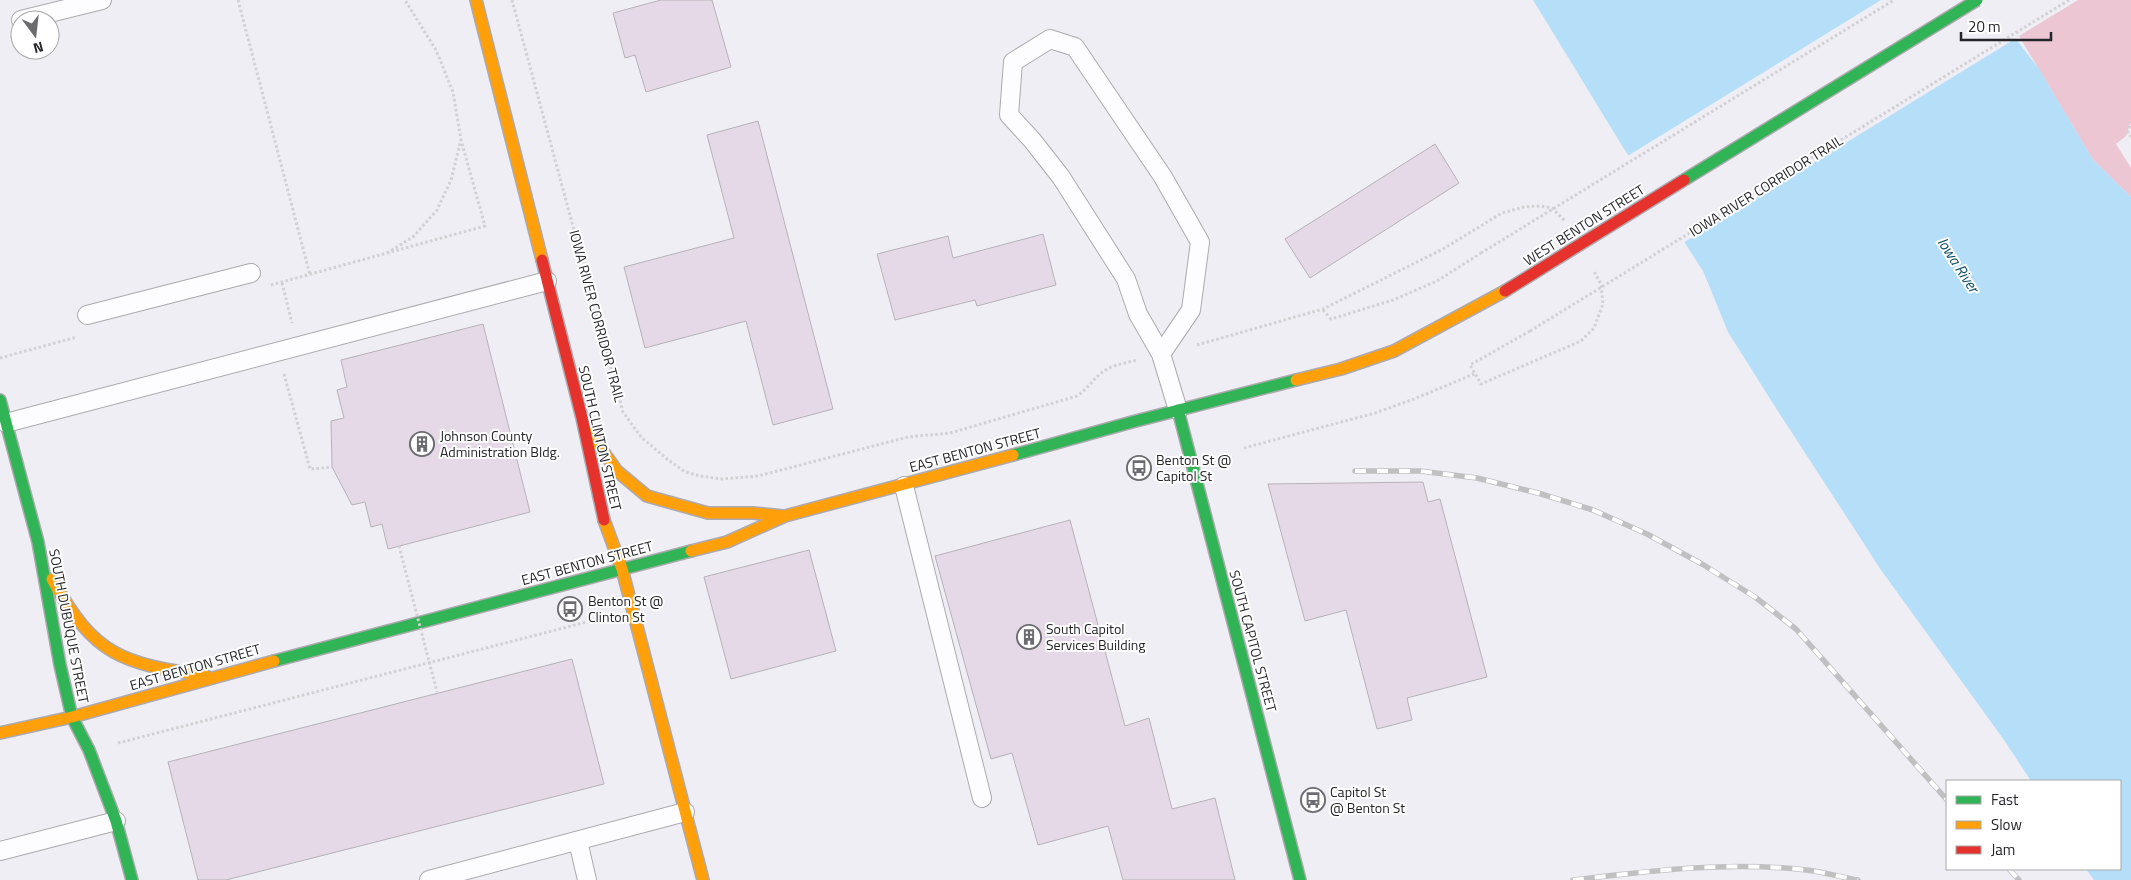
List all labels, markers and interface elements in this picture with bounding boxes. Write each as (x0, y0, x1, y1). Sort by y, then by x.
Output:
north arrow (10, 10, 60, 60)
scale bar (1961, 10, 2051, 42)
text: 20 m (1968, 15, 2001, 38)
text: N (31, 37, 46, 59)
street label: IOWA RIVER CORRIDOR TRAIL (1685, 129, 1847, 242)
street label: WEST BENTON STREET (1519, 178, 1649, 270)
street label: IOWA RIVER CORRIDOR TRAIL (564, 227, 631, 405)
water label: Iowa River (1932, 232, 1986, 299)
street label: SOUTH CLINTON STREET (574, 363, 628, 513)
street label: EAST BENTON STREET (907, 422, 1043, 477)
place label: Johnson County Administration Bldg. (440, 425, 560, 462)
building icon: Johnson County Administration Bldg. (409, 431, 435, 457)
place label: Benton St @ Capitol St (1156, 449, 1232, 486)
bus stop icon: Benton St @ Capitol St (1126, 455, 1152, 481)
street label: EAST BENTON STREET (519, 535, 655, 590)
street label: SOUTH DUBUQUE STREET (44, 547, 95, 706)
street label: SOUTH CAPITOL STREET (1224, 568, 1283, 715)
place label: Benton St @ Clinton St (588, 590, 664, 627)
bus stop icon: Benton St @ Clinton St (557, 596, 583, 622)
place label: South Capitol Services Building (1046, 618, 1146, 655)
building icon: South Capitol Services Building (1016, 624, 1042, 650)
street label: EAST BENTON STREET (127, 638, 263, 695)
legend (1946, 780, 2121, 870)
place label: Capitol St @ Benton St (1330, 781, 1405, 818)
bus stop icon: Capitol St @ Benton St (1300, 787, 1326, 813)
text: Fast (1991, 788, 2019, 811)
text: Slow (1991, 813, 2022, 836)
text: Jam (1991, 838, 2015, 861)

